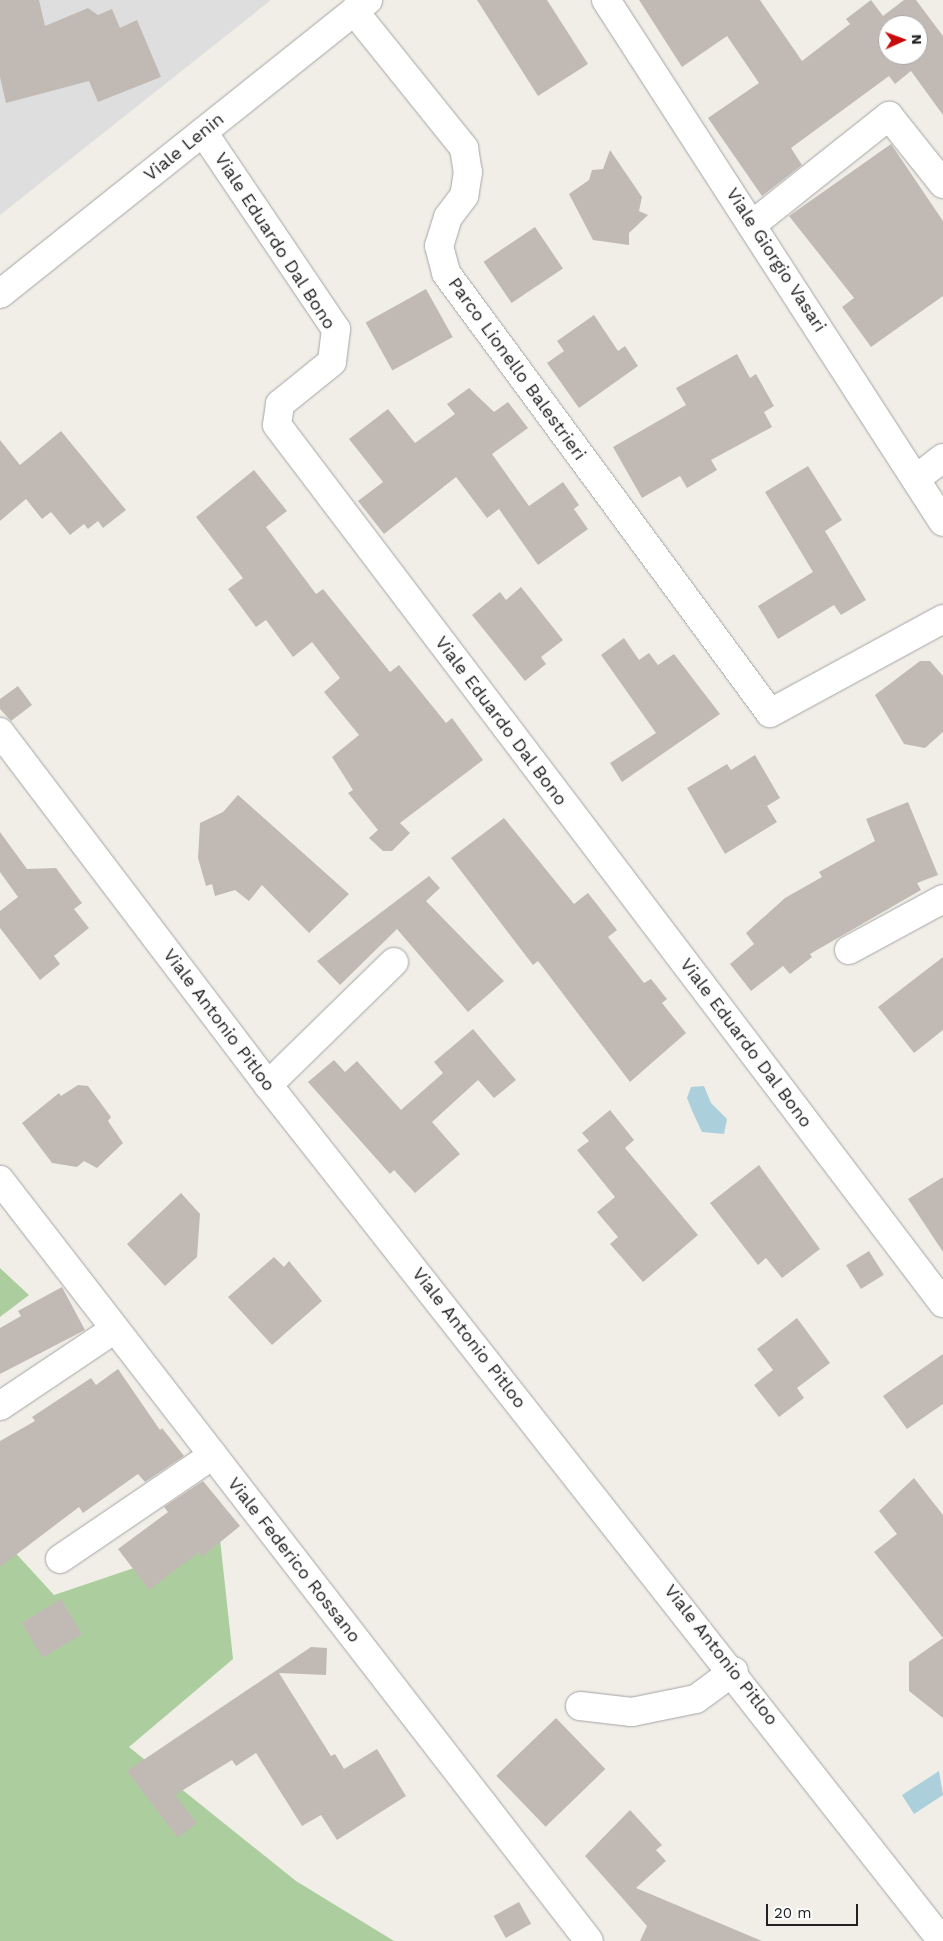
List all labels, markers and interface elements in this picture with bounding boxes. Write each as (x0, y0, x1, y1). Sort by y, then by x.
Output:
north arrow (878, 15, 928, 65)
text: N (909, 34, 925, 45)
street label: Viale Lenin (140, 108, 228, 186)
street label: Viale Eduardo Dal Bono (210, 148, 340, 334)
street label: Viale Giorgio Vasari (721, 184, 831, 336)
street label: Parco Lionello Balestrieri (443, 273, 591, 465)
street label: Viale Eduardo Dal Bono (430, 632, 572, 810)
street label: Viale Antonio Pitloo (158, 944, 280, 1096)
street label: Viale Eduardo Dal Bono (675, 954, 817, 1132)
street label: Viale Antonio Pitloo (407, 1263, 531, 1413)
street label: Viale Federico Rossano (223, 1473, 365, 1647)
street label: Viale Antonio Pitloo (659, 1580, 783, 1730)
scale bar (768, 1894, 860, 1926)
text: 20 m (774, 1904, 812, 1922)

